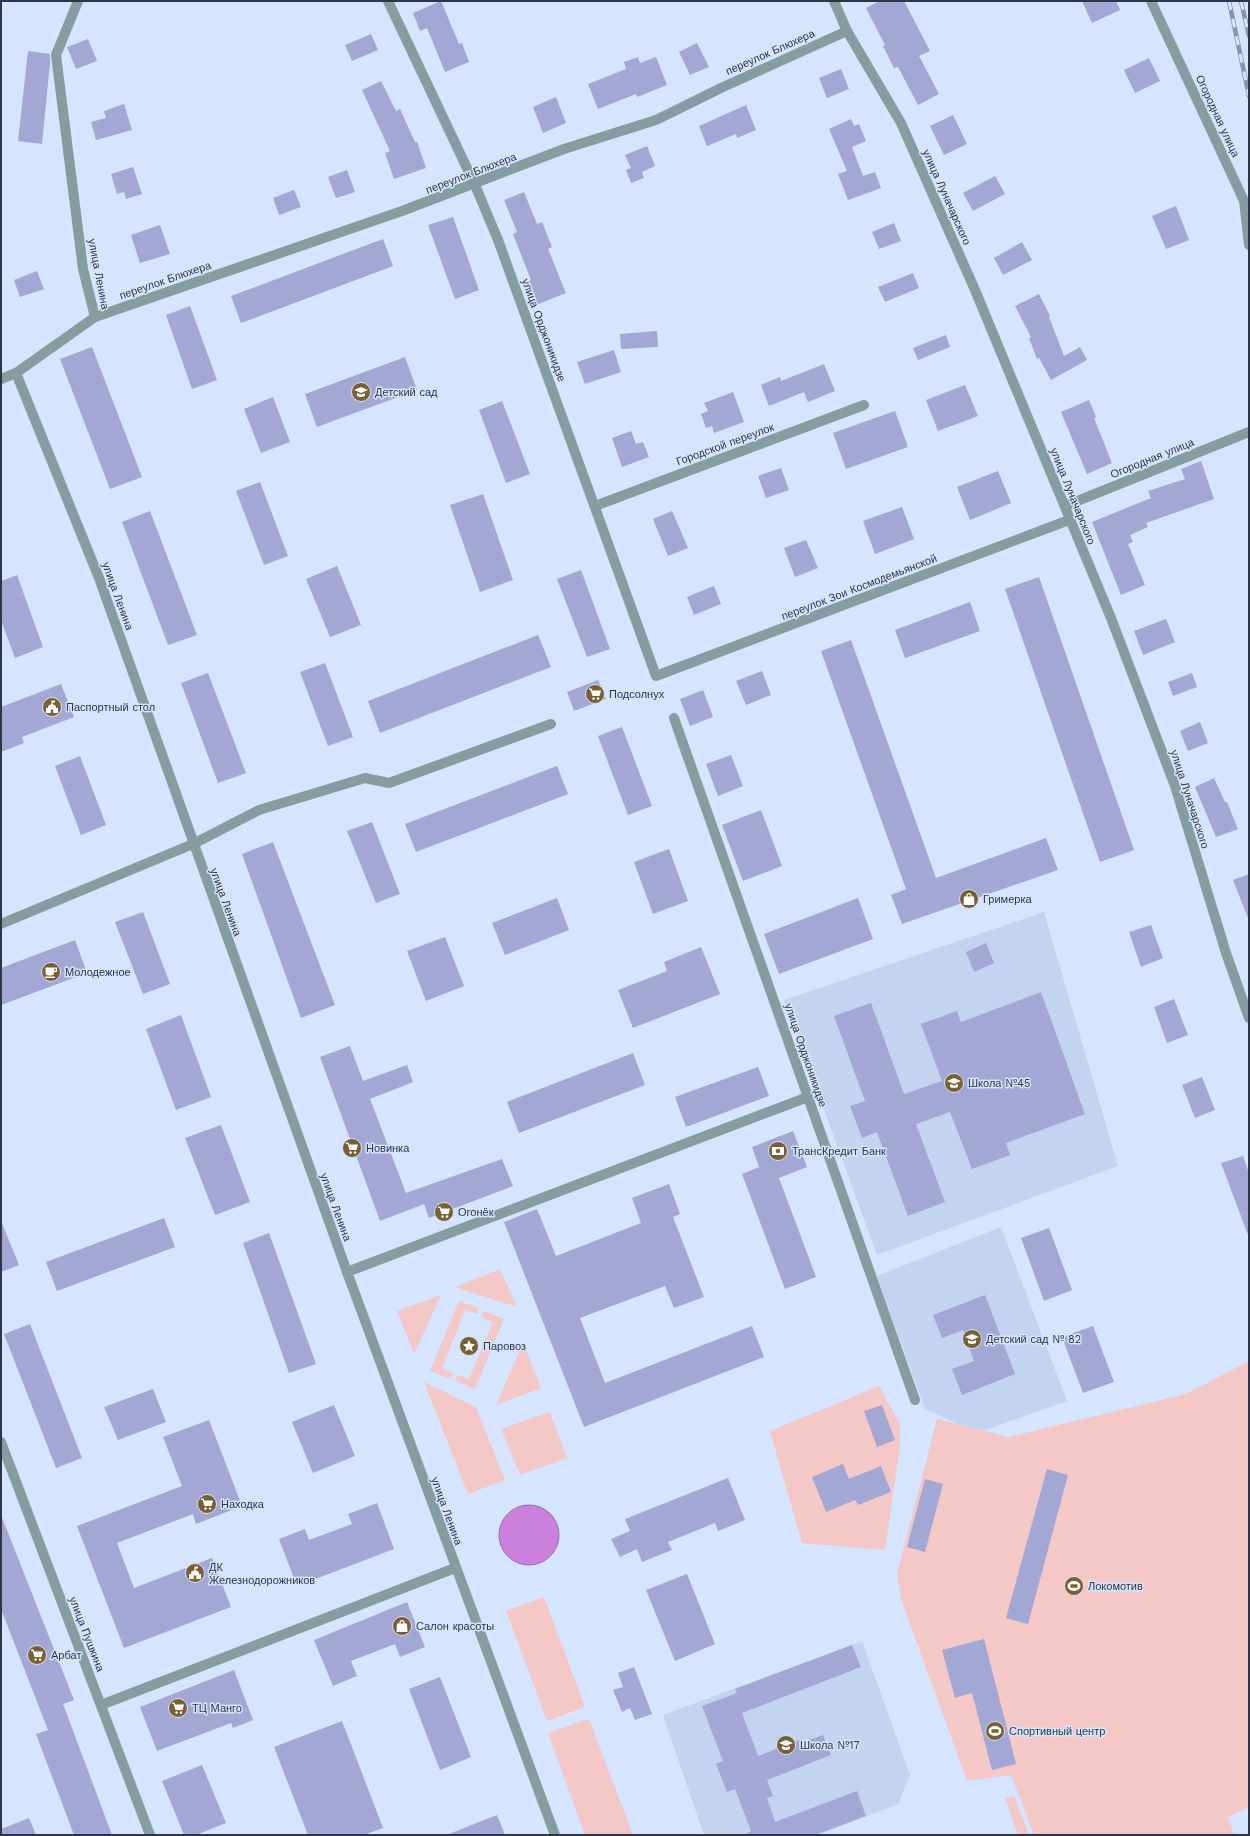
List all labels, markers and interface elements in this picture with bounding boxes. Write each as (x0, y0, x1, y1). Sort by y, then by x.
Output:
street label: переулок Блюхера (724, 27, 818, 78)
street label: Огородная улица (1193, 73, 1243, 160)
street label: улица Луначарского (920, 147, 973, 247)
street label: переулок Блюхера (424, 150, 519, 197)
street label: улица Ленина (85, 238, 112, 311)
street label: переулок Блюхера (118, 258, 214, 302)
street label: улица Орджоникидзе (519, 277, 568, 384)
school or university icon: Детский сад (350, 381, 372, 403)
place label: Детский сад (375, 386, 438, 399)
street label: Городской переулок (674, 421, 776, 468)
street label: Огородная улица (1108, 435, 1197, 481)
street label: улица Луначарского (1047, 446, 1098, 546)
street label: переулок Зои Космодемьянской (780, 552, 939, 623)
street label: улица Ленина (99, 560, 136, 633)
supermarket icon: Подсолнух (584, 683, 606, 705)
place label: Подсолнух (609, 688, 665, 701)
public building icon: Паспортный стол (41, 696, 63, 718)
place label: Паспортный стол (66, 701, 155, 714)
street label: улица Луначарского (1167, 748, 1212, 850)
street label: улица Ленина (207, 866, 244, 939)
shop icon: Гримерка (958, 888, 980, 910)
place label: Гримерка (983, 893, 1032, 906)
cafe icon: Молодежное (40, 961, 62, 983)
place label: Молодежное (65, 966, 131, 979)
street label: улица Орджоникидзе (782, 1002, 829, 1109)
school or university icon: Школа №45 (943, 1072, 965, 1094)
place label: Школа №45 (968, 1077, 1030, 1090)
supermarket icon: Новинка (341, 1137, 363, 1159)
bank icon: ТрансКредит Банк (767, 1140, 789, 1162)
place label: Новинка (366, 1142, 410, 1155)
place label: ТрансКредит Банк (792, 1145, 886, 1158)
street label: улица Ленина (317, 1171, 354, 1244)
supermarket icon: Огонёк (433, 1201, 455, 1223)
place label: Огонёк (458, 1206, 494, 1219)
school or university icon: Детский сад № 82 (961, 1328, 983, 1350)
place label: Детский сад № 82 (986, 1333, 1081, 1346)
place icon: Паровоз (458, 1335, 480, 1357)
place label: Паровоз (483, 1340, 526, 1353)
street label: улица Ленина (428, 1475, 465, 1548)
supermarket icon: Находка (196, 1493, 218, 1515)
place label: Находка (221, 1498, 265, 1511)
place label: ДК Железнодорожников (209, 1561, 315, 1587)
public building icon: ДК Железнодорожников (184, 1562, 206, 1584)
sports icon: Локомотив (1063, 1575, 1085, 1597)
place label: Локомотив (1088, 1580, 1143, 1593)
street label: улица Пушкина (66, 1595, 107, 1674)
shop icon: Салон красоты (391, 1615, 413, 1637)
place label: Салон красоты (416, 1620, 494, 1633)
supermarket icon: Арбат (26, 1644, 48, 1666)
place label: Арбат (51, 1649, 81, 1662)
supermarket icon: ТЦ Манго (167, 1697, 189, 1719)
place label: ТЦ Манго (192, 1702, 242, 1715)
sports icon: Спортивный центр (984, 1720, 1006, 1742)
place label: Спортивный центр (1009, 1725, 1105, 1738)
school or university icon: Школа №17 (775, 1734, 797, 1756)
place label: Школа №17 (800, 1739, 860, 1752)

